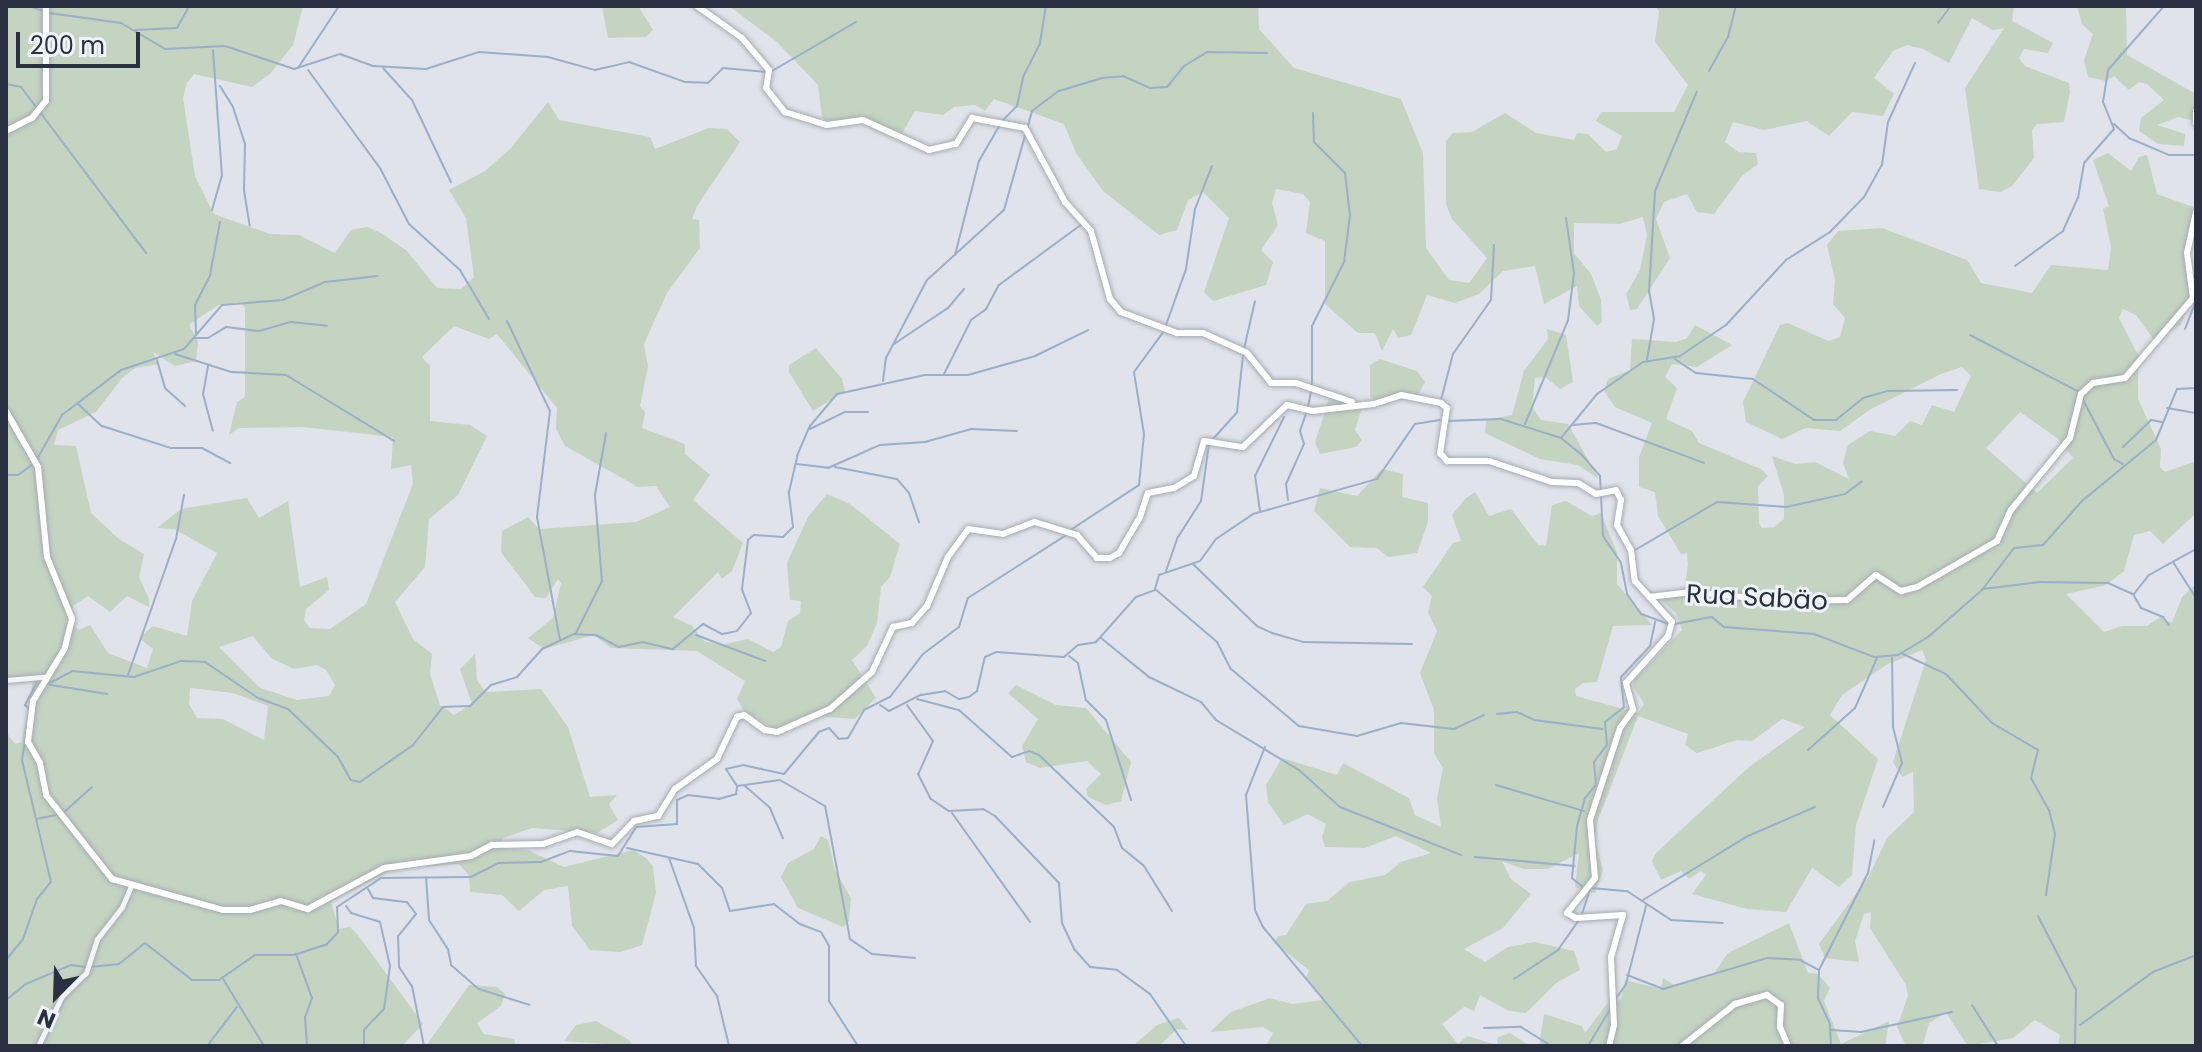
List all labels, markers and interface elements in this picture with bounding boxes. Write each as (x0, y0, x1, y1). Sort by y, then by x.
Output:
scale bar (20, 16, 144, 66)
text: 200 m (30, 29, 105, 62)
street label: Rua Sabäo (1685, 579, 1829, 617)
north arrow (16, 956, 96, 1036)
text: N (33, 1001, 60, 1036)

